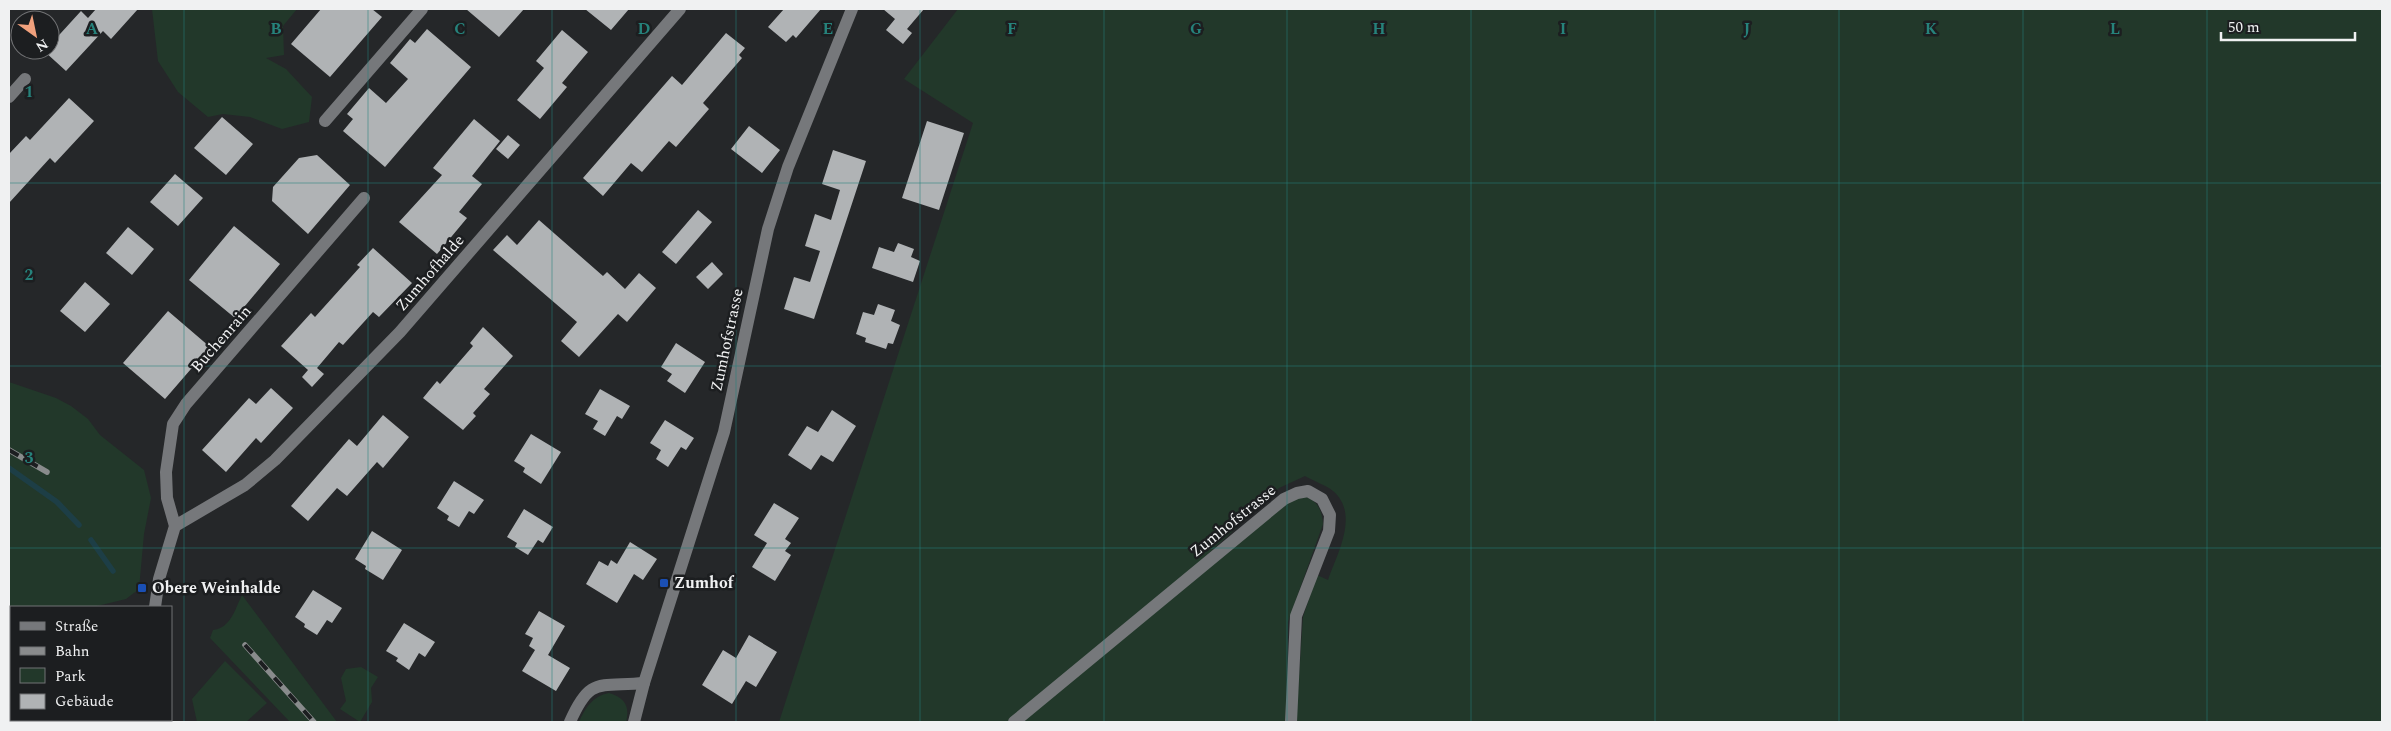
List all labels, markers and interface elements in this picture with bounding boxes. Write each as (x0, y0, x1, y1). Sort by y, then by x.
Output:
north arrow (10, 10, 60, 60)
scale bar (2221, 10, 2355, 42)
text: 50 m (2228, 16, 2260, 39)
text: A (86, 17, 99, 41)
text: B (270, 17, 282, 41)
text: C (454, 17, 466, 41)
text: D (638, 17, 651, 41)
text: E (823, 17, 833, 41)
text: F (1007, 17, 1017, 41)
text: G (1190, 17, 1202, 41)
text: H (1372, 17, 1386, 41)
text: I (1560, 17, 1566, 41)
text: J (1744, 17, 1751, 41)
text: K (1925, 17, 1938, 41)
text: L (2110, 17, 2120, 41)
text: N (31, 34, 52, 57)
text: 1 (25, 80, 33, 104)
street label: Zumhofhalde (390, 229, 470, 317)
text: 2 (25, 263, 34, 287)
street label: Zumhofstrasse (704, 286, 750, 394)
street label: Buchenrain (185, 300, 257, 378)
text: 3 (25, 446, 34, 470)
street label: Zumhofstrasse (1185, 479, 1281, 563)
place label: Zumhof (674, 571, 735, 595)
place label: Obere Weinhalde (152, 576, 281, 600)
marker: Zumhof (658, 577, 670, 589)
marker: Obere Weinhalde (136, 582, 148, 594)
legend (10, 606, 172, 721)
text: Straße (55, 615, 98, 638)
text: Bahn (55, 640, 90, 663)
text: Park (55, 665, 86, 688)
text: Gebäude (55, 690, 114, 713)

